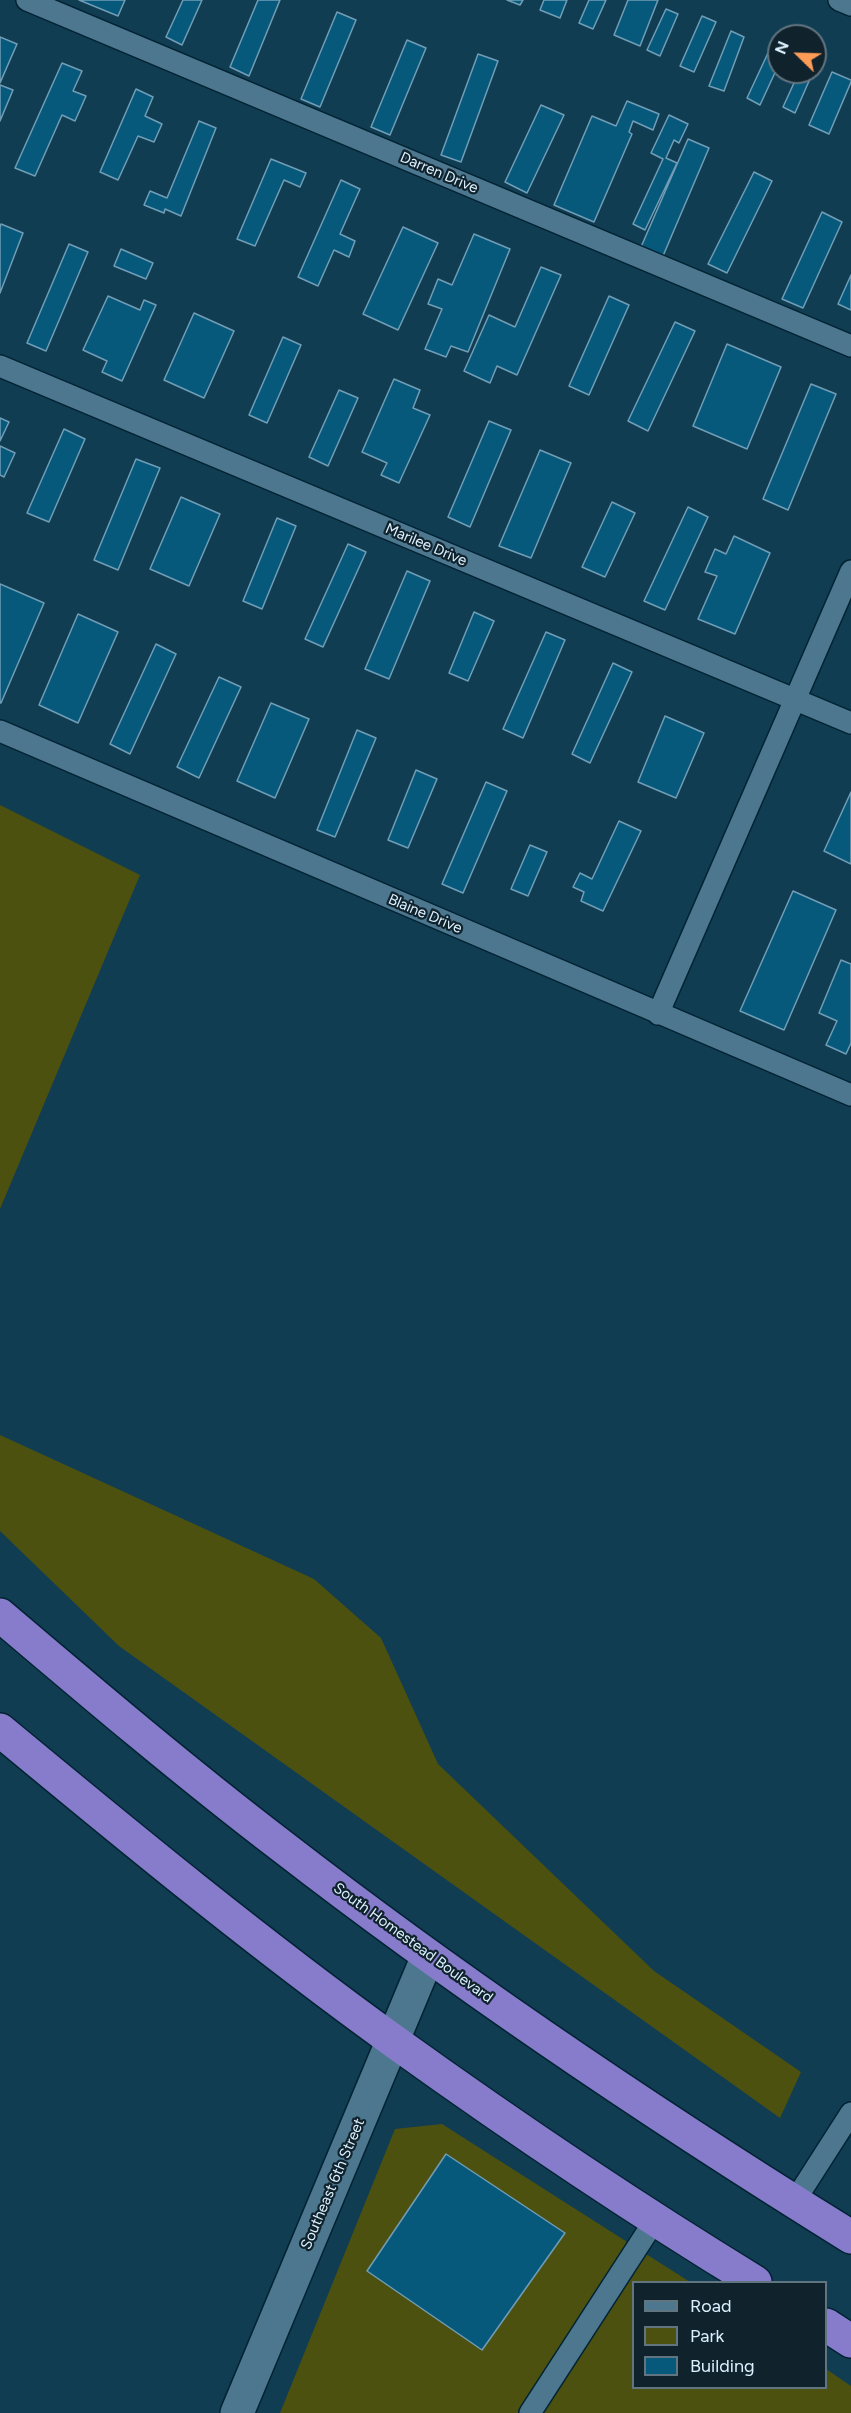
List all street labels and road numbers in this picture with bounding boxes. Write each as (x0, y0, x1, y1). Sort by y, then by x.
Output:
street label: Darren Drive (397, 148, 481, 198)
street label: Marilee Drive (382, 520, 470, 570)
street label: Blaine Drive (385, 890, 465, 938)
street label: South Homestead Boulevard (330, 1879, 496, 2007)
street label: Southeast 6th Street (297, 2116, 369, 2252)

